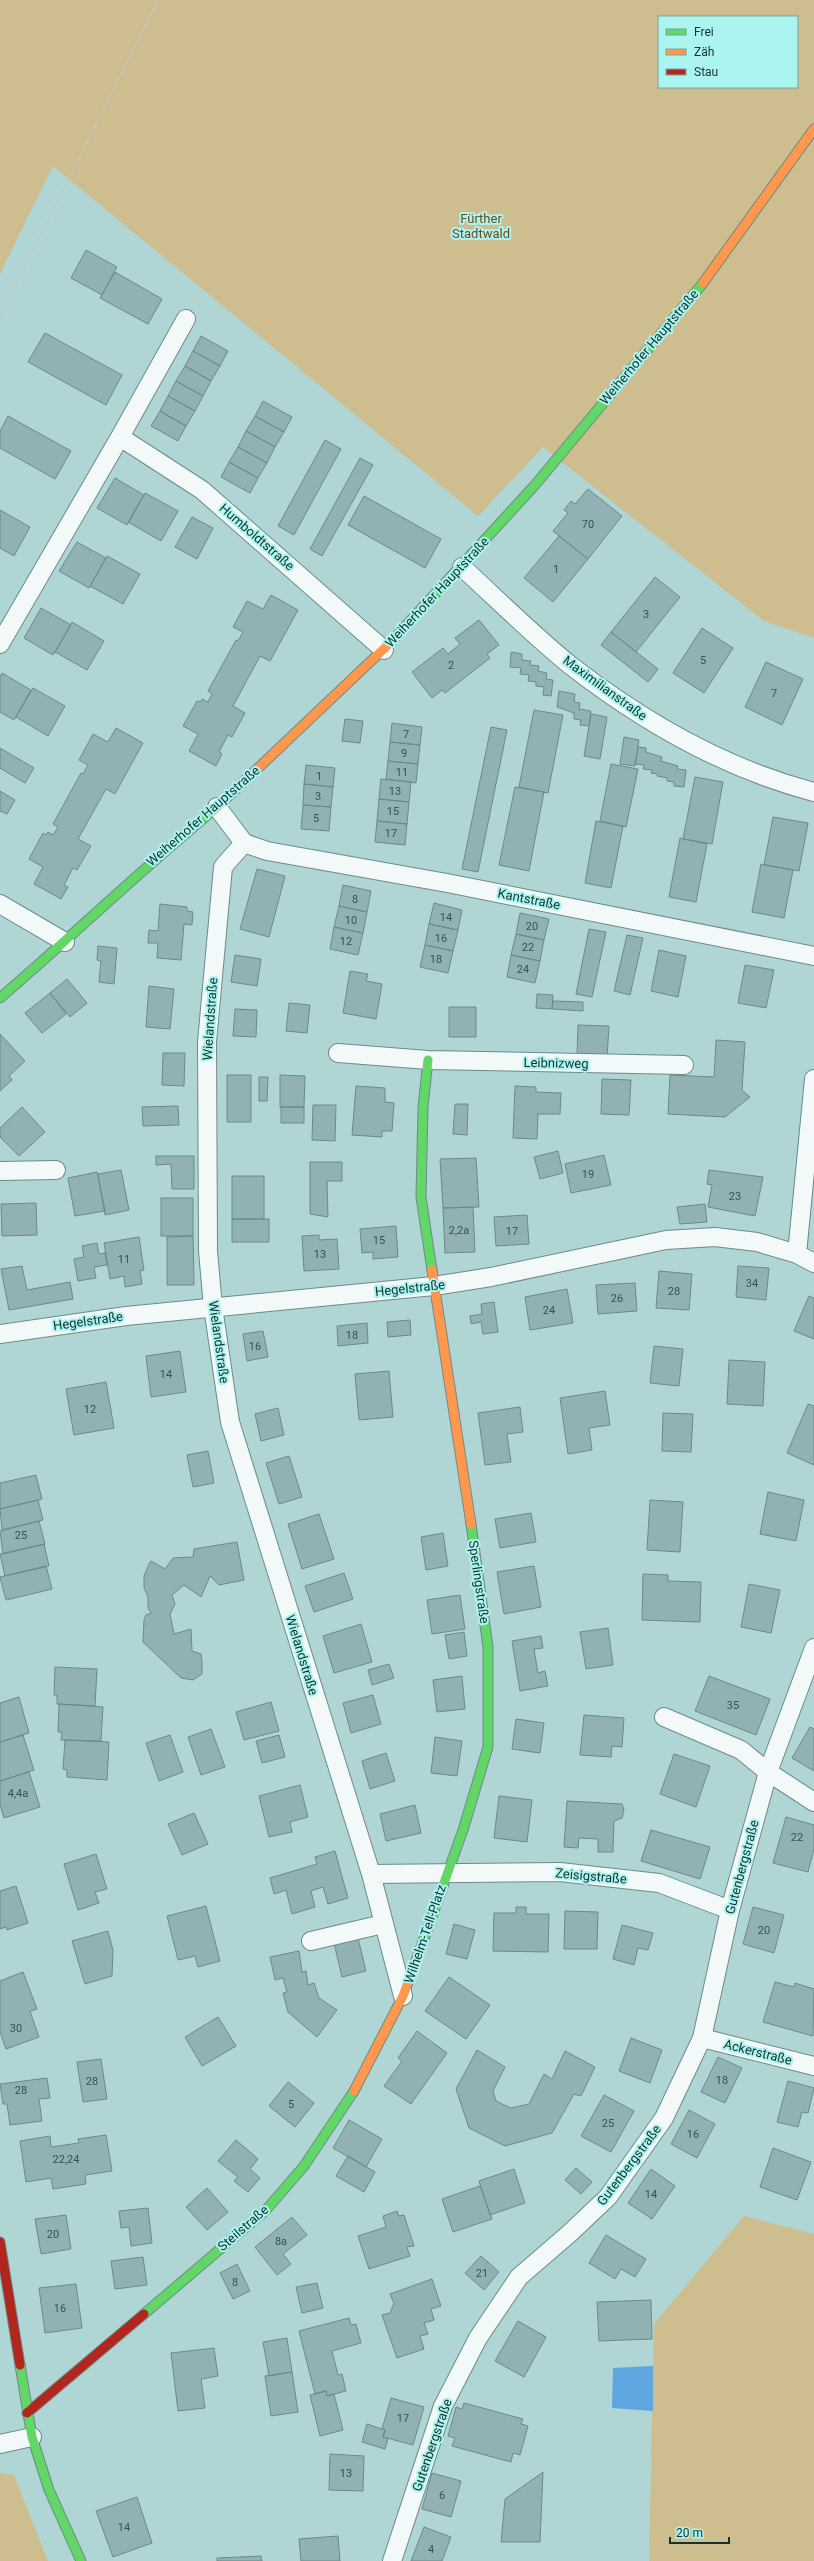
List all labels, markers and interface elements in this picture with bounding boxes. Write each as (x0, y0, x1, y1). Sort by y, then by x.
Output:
legend (658, 16, 798, 88)
text: Frei (694, 25, 714, 39)
text: Zäh (694, 45, 714, 59)
text: Stau (694, 65, 718, 79)
park label: Fürther Stadtwald (452, 211, 510, 241)
street label: Weiherhofer Hauptstraße (597, 286, 701, 407)
street label: Humboldtstraße (217, 500, 298, 574)
house number: 70 (582, 518, 594, 531)
street label: Weiherhofer Hauptstraße (382, 534, 492, 650)
house number: 1 (553, 563, 559, 576)
house number: 3 (643, 608, 649, 621)
street label: Maximilianstraße (560, 653, 650, 724)
house number: 5 (700, 654, 706, 667)
house number: 2 (448, 659, 454, 672)
house number: 7 (771, 687, 777, 700)
house number: 7 (403, 728, 409, 741)
house number: 9 (401, 747, 407, 760)
street label: Weiherhofer Hauptstraße (143, 763, 263, 869)
house number: 11 (396, 766, 408, 779)
house number: 1 (316, 770, 322, 783)
house number: 13 (389, 785, 401, 798)
house number: 3 (315, 790, 321, 803)
house number: 15 (387, 805, 399, 818)
house number: 5 (313, 812, 319, 825)
house number: 17 (385, 827, 397, 840)
street label: Kantstraße (496, 886, 562, 912)
house number: 8 (352, 893, 358, 906)
house number: 14 (440, 911, 452, 924)
house number: 10 (345, 914, 357, 927)
house number: 20 (526, 920, 538, 933)
house number: 16 (435, 932, 447, 945)
house number: 12 (340, 935, 352, 948)
house number: 22 (522, 941, 534, 954)
house number: 18 (430, 953, 442, 966)
house number: 24 (517, 963, 529, 976)
street label: Wielandstraße (200, 977, 220, 1061)
street label: Leibnizweg (523, 1055, 589, 1071)
house number: 19 (582, 1168, 594, 1181)
house number: 23 (729, 1190, 741, 1203)
house number: 2,2a (449, 1224, 469, 1237)
house number: 17 (506, 1225, 518, 1238)
house number: 15 (373, 1234, 385, 1247)
house number: 13 (314, 1248, 326, 1261)
house number: 11 (118, 1253, 130, 1266)
street label: Hegelstraße (374, 1277, 446, 1299)
house number: 34 (746, 1277, 758, 1290)
house number: 28 (668, 1285, 680, 1298)
house number: 26 (611, 1292, 623, 1305)
street label: Wielandstraße (206, 1300, 232, 1384)
house number: 24 (543, 1304, 555, 1317)
street label: Hegelstraße (52, 1309, 124, 1333)
house number: 18 (346, 1329, 358, 1342)
house number: 16 (249, 1340, 261, 1353)
house number: 14 (160, 1368, 172, 1381)
house number: 12 (84, 1403, 96, 1416)
house number: 25 (15, 1529, 27, 1542)
street label: Sperlingstraße (466, 1539, 492, 1625)
street label: Wielandstraße (283, 1613, 321, 1697)
house number: 35 (727, 1699, 739, 1712)
house number: 4,4a (8, 1787, 28, 1800)
street label: Gutenbergstraße (722, 1818, 762, 1916)
house number: 22 (791, 1831, 803, 1844)
street label: Zeisigstraße (555, 1865, 627, 1887)
street label: Wilhelm-Tell-Platz (401, 1882, 449, 1985)
house number: 20 (758, 1924, 770, 1937)
house number: 30 (10, 2022, 22, 2035)
street label: Ackerstraße (722, 2036, 794, 2068)
house number: 18 (716, 2074, 728, 2087)
house number: 28 (86, 2075, 98, 2088)
house number: 28 (15, 2084, 27, 2097)
house number: 5 (288, 2098, 294, 2111)
house number: 25 (602, 2117, 614, 2130)
street label: Gutenbergstraße (594, 2122, 664, 2208)
house number: 16 (687, 2128, 699, 2141)
house number: 22,24 (53, 2153, 79, 2166)
house number: 14 (645, 2188, 657, 2201)
street label: Steilstraße (215, 2202, 271, 2254)
house number: 20 (47, 2228, 59, 2241)
house number: 8a (275, 2235, 287, 2248)
house number: 21 (476, 2267, 488, 2280)
house number: 8 (232, 2276, 238, 2289)
house number: 16 (54, 2302, 66, 2315)
street label: Gutenbergstraße (409, 2397, 455, 2493)
house number: 17 (397, 2412, 409, 2425)
house number: 13 (340, 2467, 352, 2480)
house number: 6 (439, 2489, 445, 2502)
scale bar (670, 2519, 729, 2545)
house number: 14 (118, 2521, 130, 2534)
text: 20 m (676, 2526, 703, 2540)
house number: 4 (428, 2543, 434, 2556)

